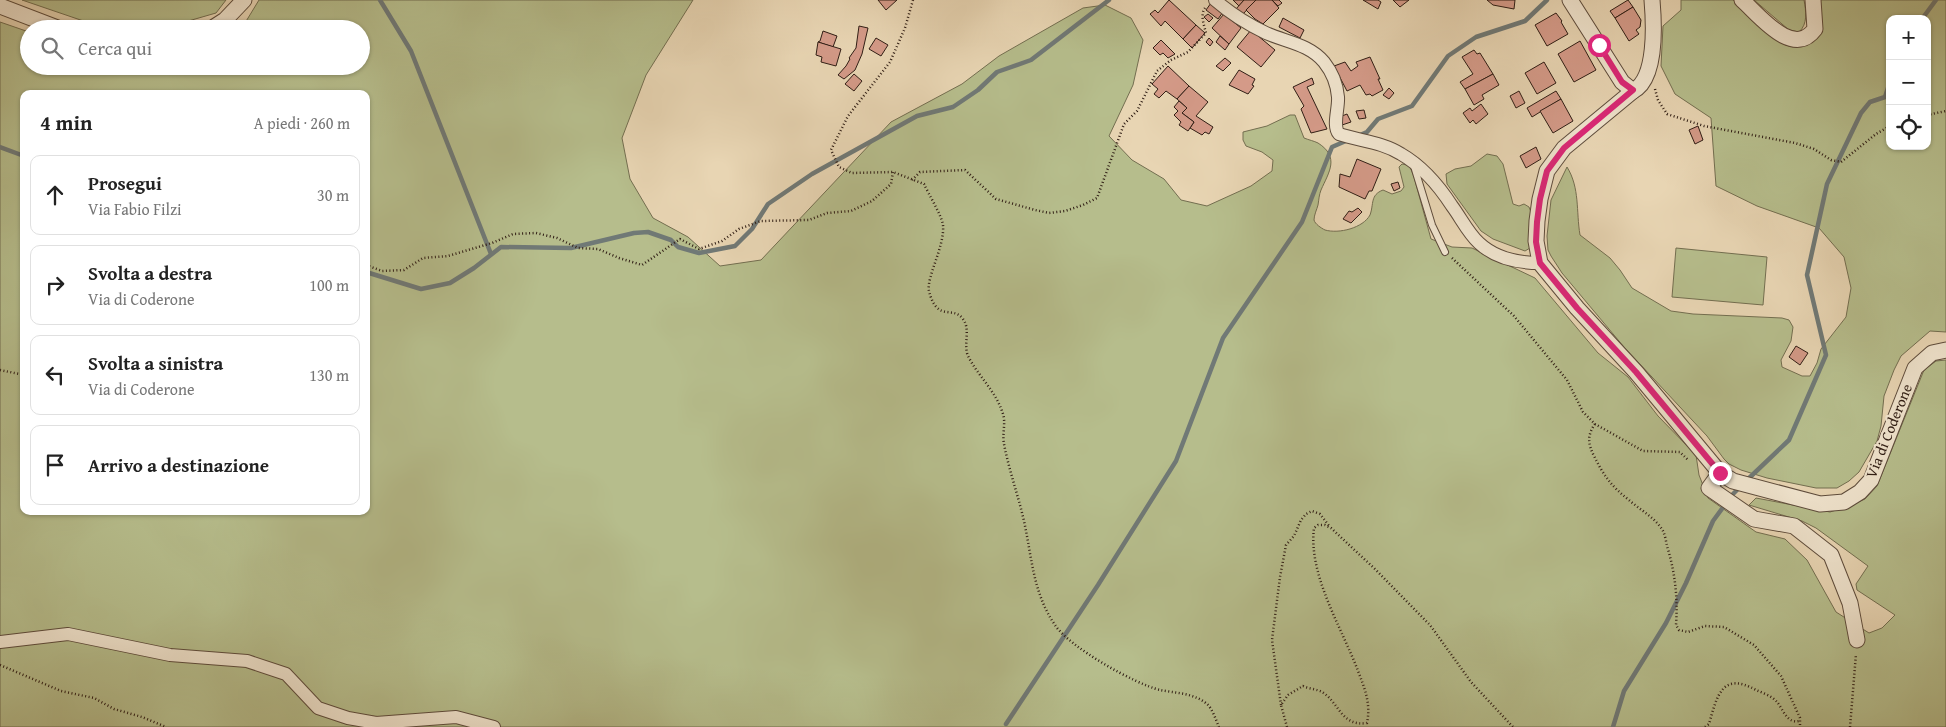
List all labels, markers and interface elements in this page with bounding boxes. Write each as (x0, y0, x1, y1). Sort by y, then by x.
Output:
map controls (1886, 15, 1931, 150)
button: + (1886, 15, 1931, 60)
search box (20, 20, 370, 75)
icon: search (38, 34, 66, 62)
text: Cerca qui (78, 34, 152, 62)
route start (1588, 34, 1611, 57)
button: − (1886, 60, 1931, 105)
button: locate (1886, 105, 1931, 150)
text: 4 min (40, 107, 92, 138)
text: A piedi · 260 m (254, 111, 350, 135)
text: Prosegui (88, 169, 162, 197)
icon: ahead (41, 181, 69, 209)
text: 30 m (317, 183, 349, 207)
text: Via Fabio Filzi (88, 197, 182, 221)
text: Svolta a destra (88, 259, 212, 287)
icon: right (41, 271, 69, 299)
text: 100 m (309, 273, 349, 297)
text: Via di Coderone (88, 287, 195, 311)
text: Svolta a sinistra (88, 349, 223, 377)
icon: left (41, 361, 69, 389)
text: 130 m (309, 363, 349, 387)
text: Via di Coderone (88, 377, 195, 401)
street label: Via di Coderone (1860, 381, 1917, 481)
icon: arrive (41, 451, 69, 479)
text: Arrivo a destinazione (88, 451, 269, 479)
route end (1709, 462, 1732, 485)

